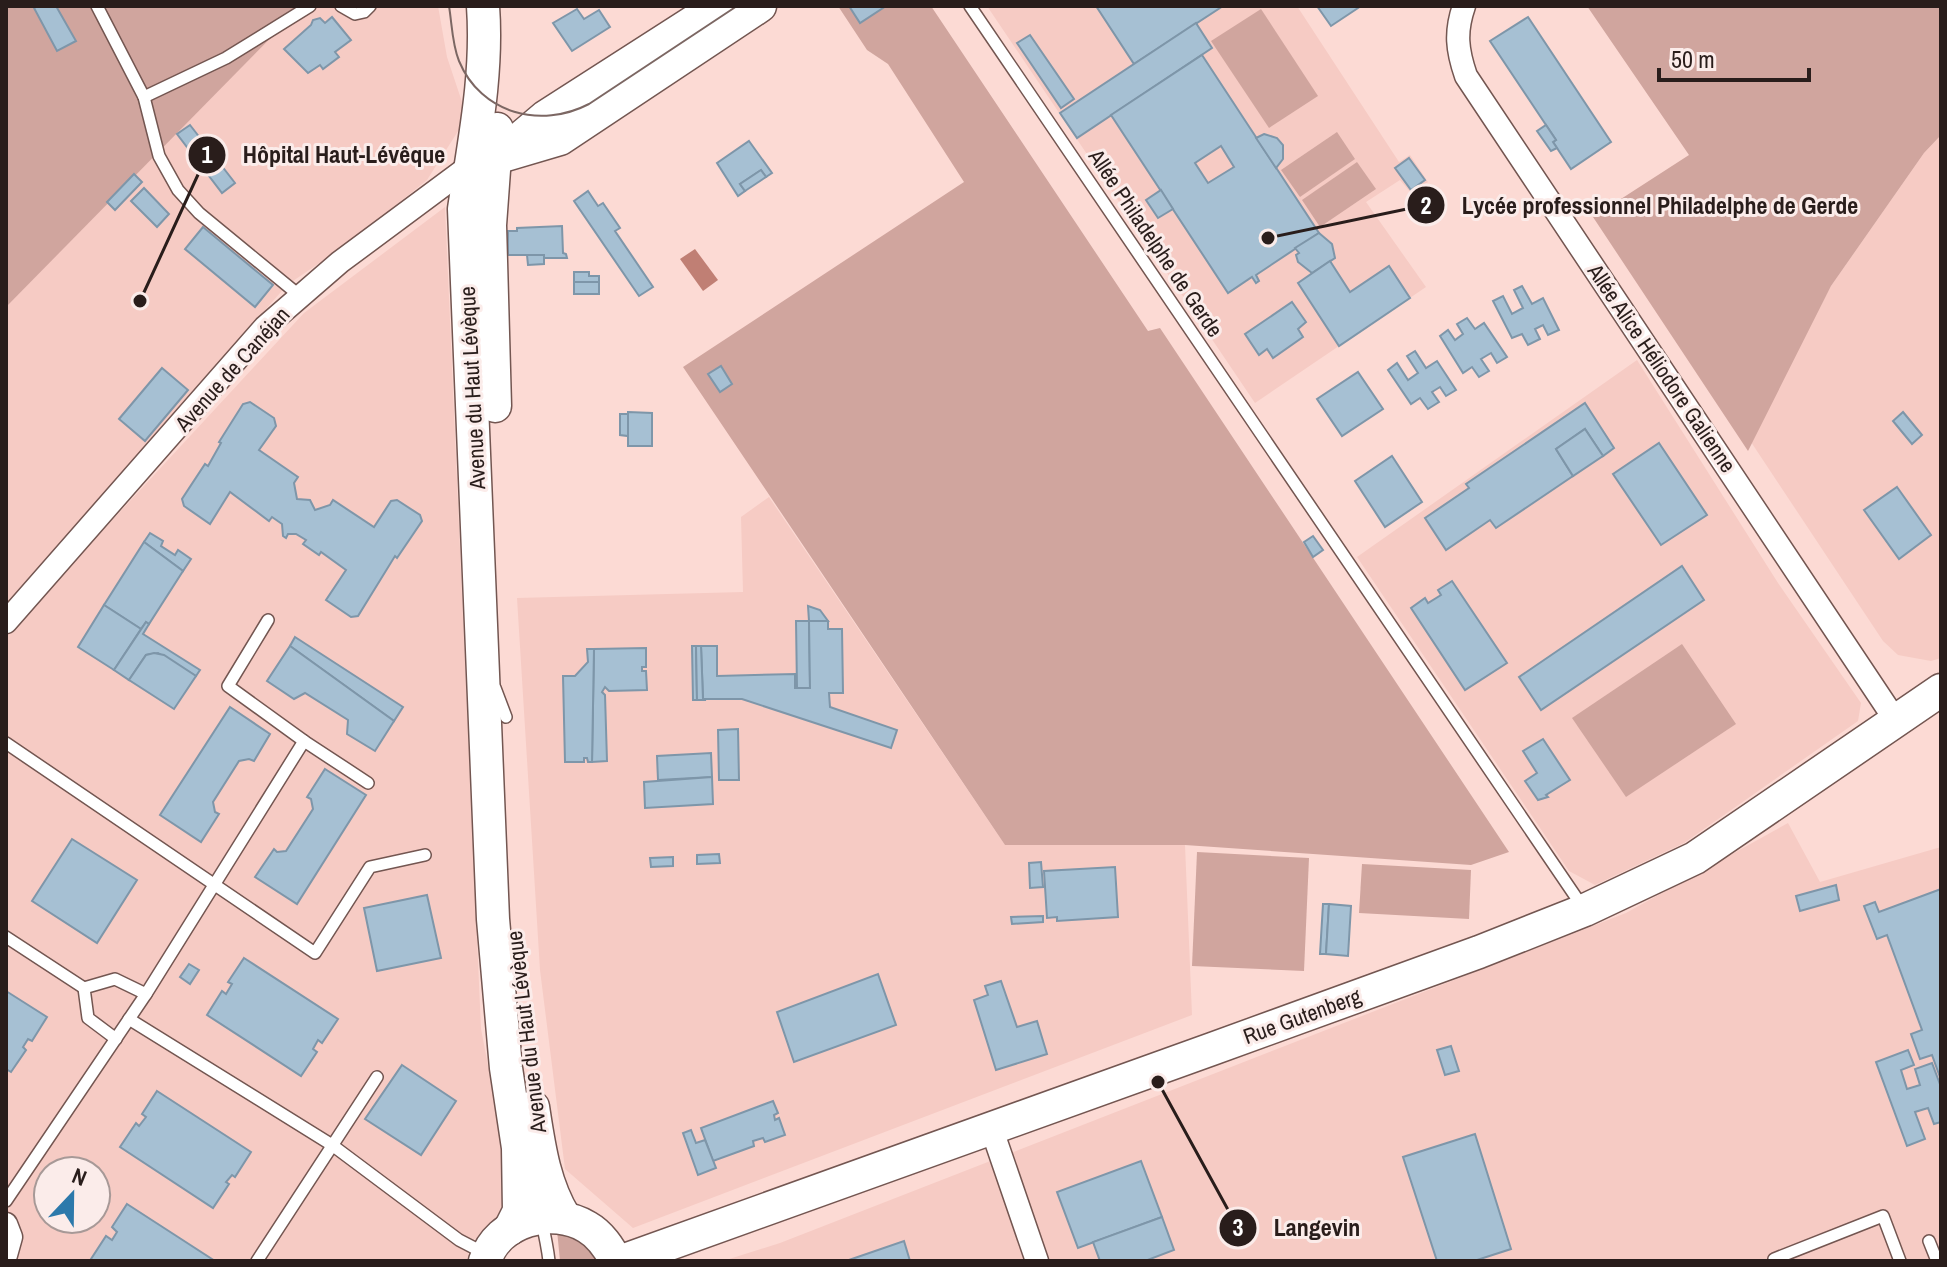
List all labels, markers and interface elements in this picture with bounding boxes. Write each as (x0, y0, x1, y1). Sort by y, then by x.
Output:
scale bar (1659, 32, 1809, 82)
text: 50 m (1671, 43, 1715, 75)
callout: Hôpital Haut-Lévêque (187, 131, 461, 179)
text: 1 (202, 138, 213, 170)
text: Hôpital Haut-Lévêque (243, 138, 445, 170)
street label: Allée Philadelphe de Gerde (1081, 142, 1230, 343)
callout: Lycée professionnel Philadelphe de Gerde (1406, 181, 1875, 229)
text: 2 (1421, 189, 1432, 221)
text: Lycée professionnel Philadelphe de Gerde (1462, 189, 1858, 221)
street label: Allée Alice Héliodore Galienne (1580, 257, 1743, 478)
street label: Avenue du Haut Lévèque (452, 286, 492, 491)
street label: Avenue de Canéjan (167, 300, 296, 439)
street label: Avenue du Haut Lévèque (499, 929, 553, 1136)
street label: Rue Gutenberg (1239, 981, 1365, 1051)
north arrow (32, 1155, 112, 1235)
text: N (68, 1160, 91, 1193)
callout: Langevin (1218, 1204, 1376, 1252)
text: 3 (1233, 1211, 1244, 1243)
text: Langevin (1274, 1211, 1360, 1243)

